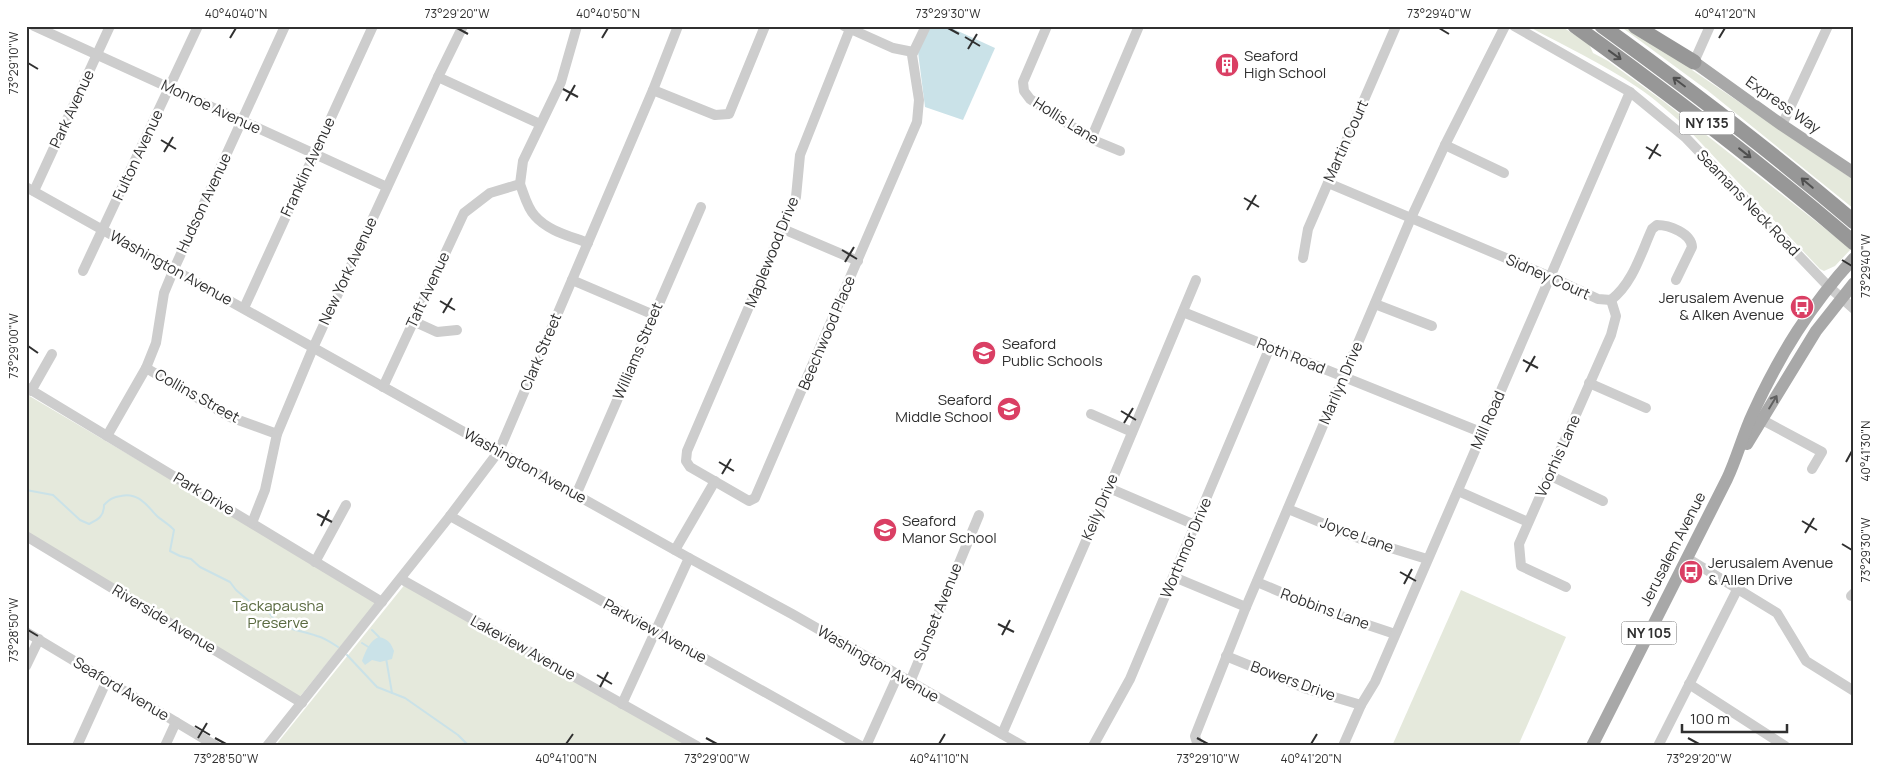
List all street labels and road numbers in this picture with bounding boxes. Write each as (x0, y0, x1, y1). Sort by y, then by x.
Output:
street label: Park Avenue (44, 66, 99, 151)
street label: Express Way (1742, 71, 1825, 138)
street label: Monroe Avenue (158, 74, 265, 139)
street label: Hollis Lane (1029, 92, 1103, 149)
street label: Martin Court (1318, 96, 1373, 185)
street label: Fulton Avenue (107, 106, 168, 204)
road number: NY 135 (1680, 112, 1734, 134)
street label: Franklin Avenue (275, 113, 340, 220)
street label: Seamans Neck Road (1692, 145, 1805, 260)
street label: Hudson Avenue (171, 149, 236, 256)
street label: Maplewood Drive (740, 193, 803, 310)
street label: New York Avenue (313, 213, 382, 328)
street label: Washington Avenue (106, 225, 237, 310)
street label: Taft Avenue (401, 248, 454, 331)
street label: Sidney Court (1503, 249, 1594, 304)
street label: Beechwood Place (793, 272, 860, 393)
street label: Williams Street (608, 299, 667, 403)
street label: Clark Street (515, 310, 566, 394)
street label: Roth Road (1254, 332, 1328, 379)
street label: Marilyn Drive (1314, 338, 1368, 428)
street label: Collins Street (151, 364, 243, 428)
street label: Mill Road (1465, 387, 1510, 452)
street label: Voorhis Lane (1530, 411, 1585, 500)
street label: Washington Avenue (460, 423, 591, 508)
street label: Park Drive (170, 467, 239, 520)
street label: Keily Drive (1076, 470, 1123, 543)
street label: Jerusalem Avenue (1635, 488, 1710, 609)
street label: Worthmor Drive (1155, 494, 1216, 601)
street label: Joyce Lane (1318, 512, 1397, 558)
street label: Sunset Avenue (908, 559, 967, 664)
street label: Riverside Avenue (108, 579, 220, 658)
street label: Robbins Lane (1278, 583, 1373, 634)
street label: Parkview Avenue (600, 593, 711, 668)
street label: Lakeview Avenue (467, 610, 580, 685)
street label: Washington Avenue (813, 620, 943, 707)
road number: NY 105 (1622, 622, 1676, 644)
street label: Seaford Avenue (69, 652, 173, 726)
street label: Bowers Drive (1248, 655, 1339, 706)

